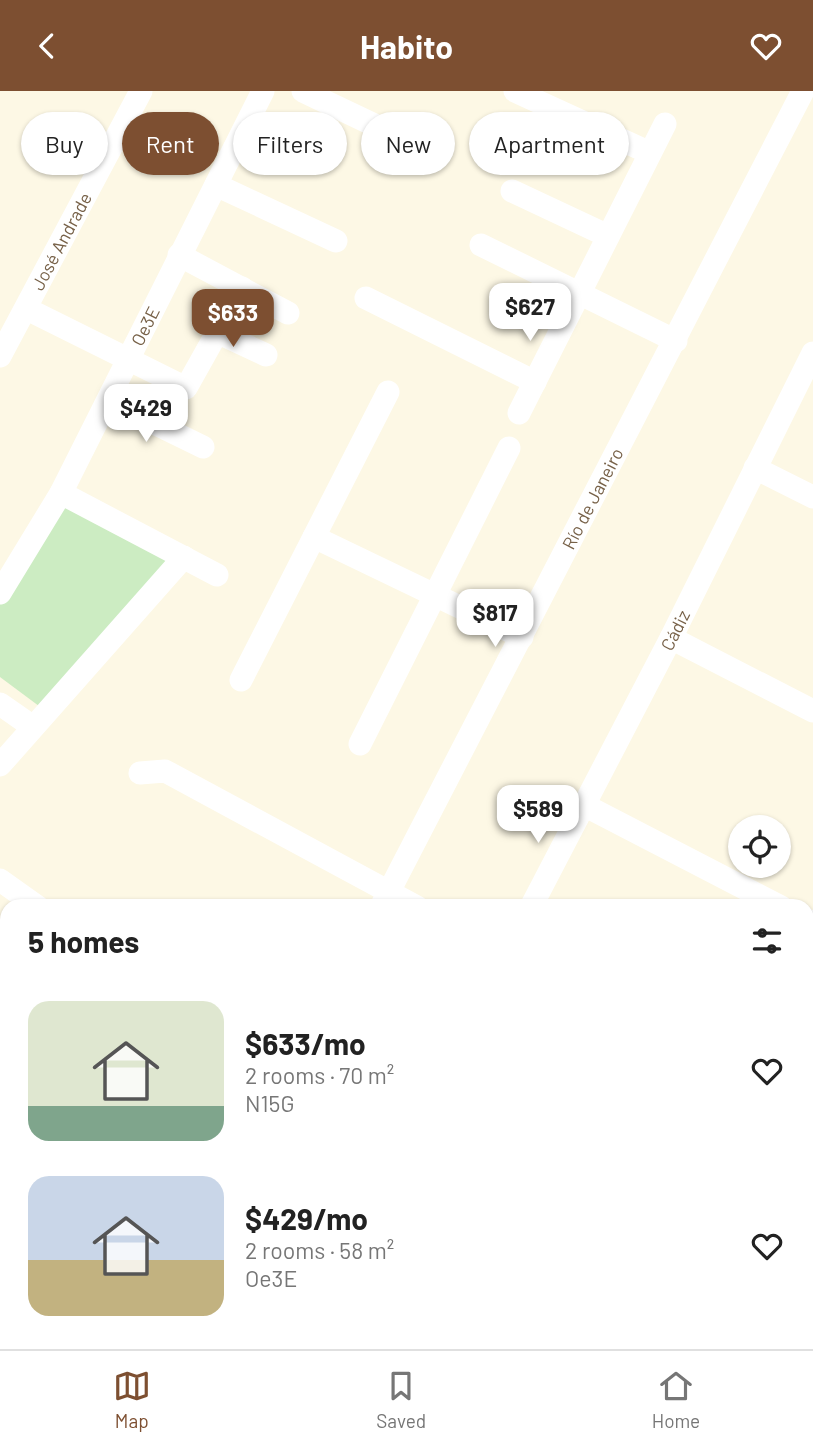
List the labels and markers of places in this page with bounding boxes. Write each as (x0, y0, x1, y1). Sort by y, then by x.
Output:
pin: $627 (489, 283, 571, 343)
pin: $633 (192, 289, 274, 349)
pin: $429 (105, 385, 187, 444)
pin: $817 (454, 589, 536, 649)
pin: $589 (497, 785, 579, 845)

